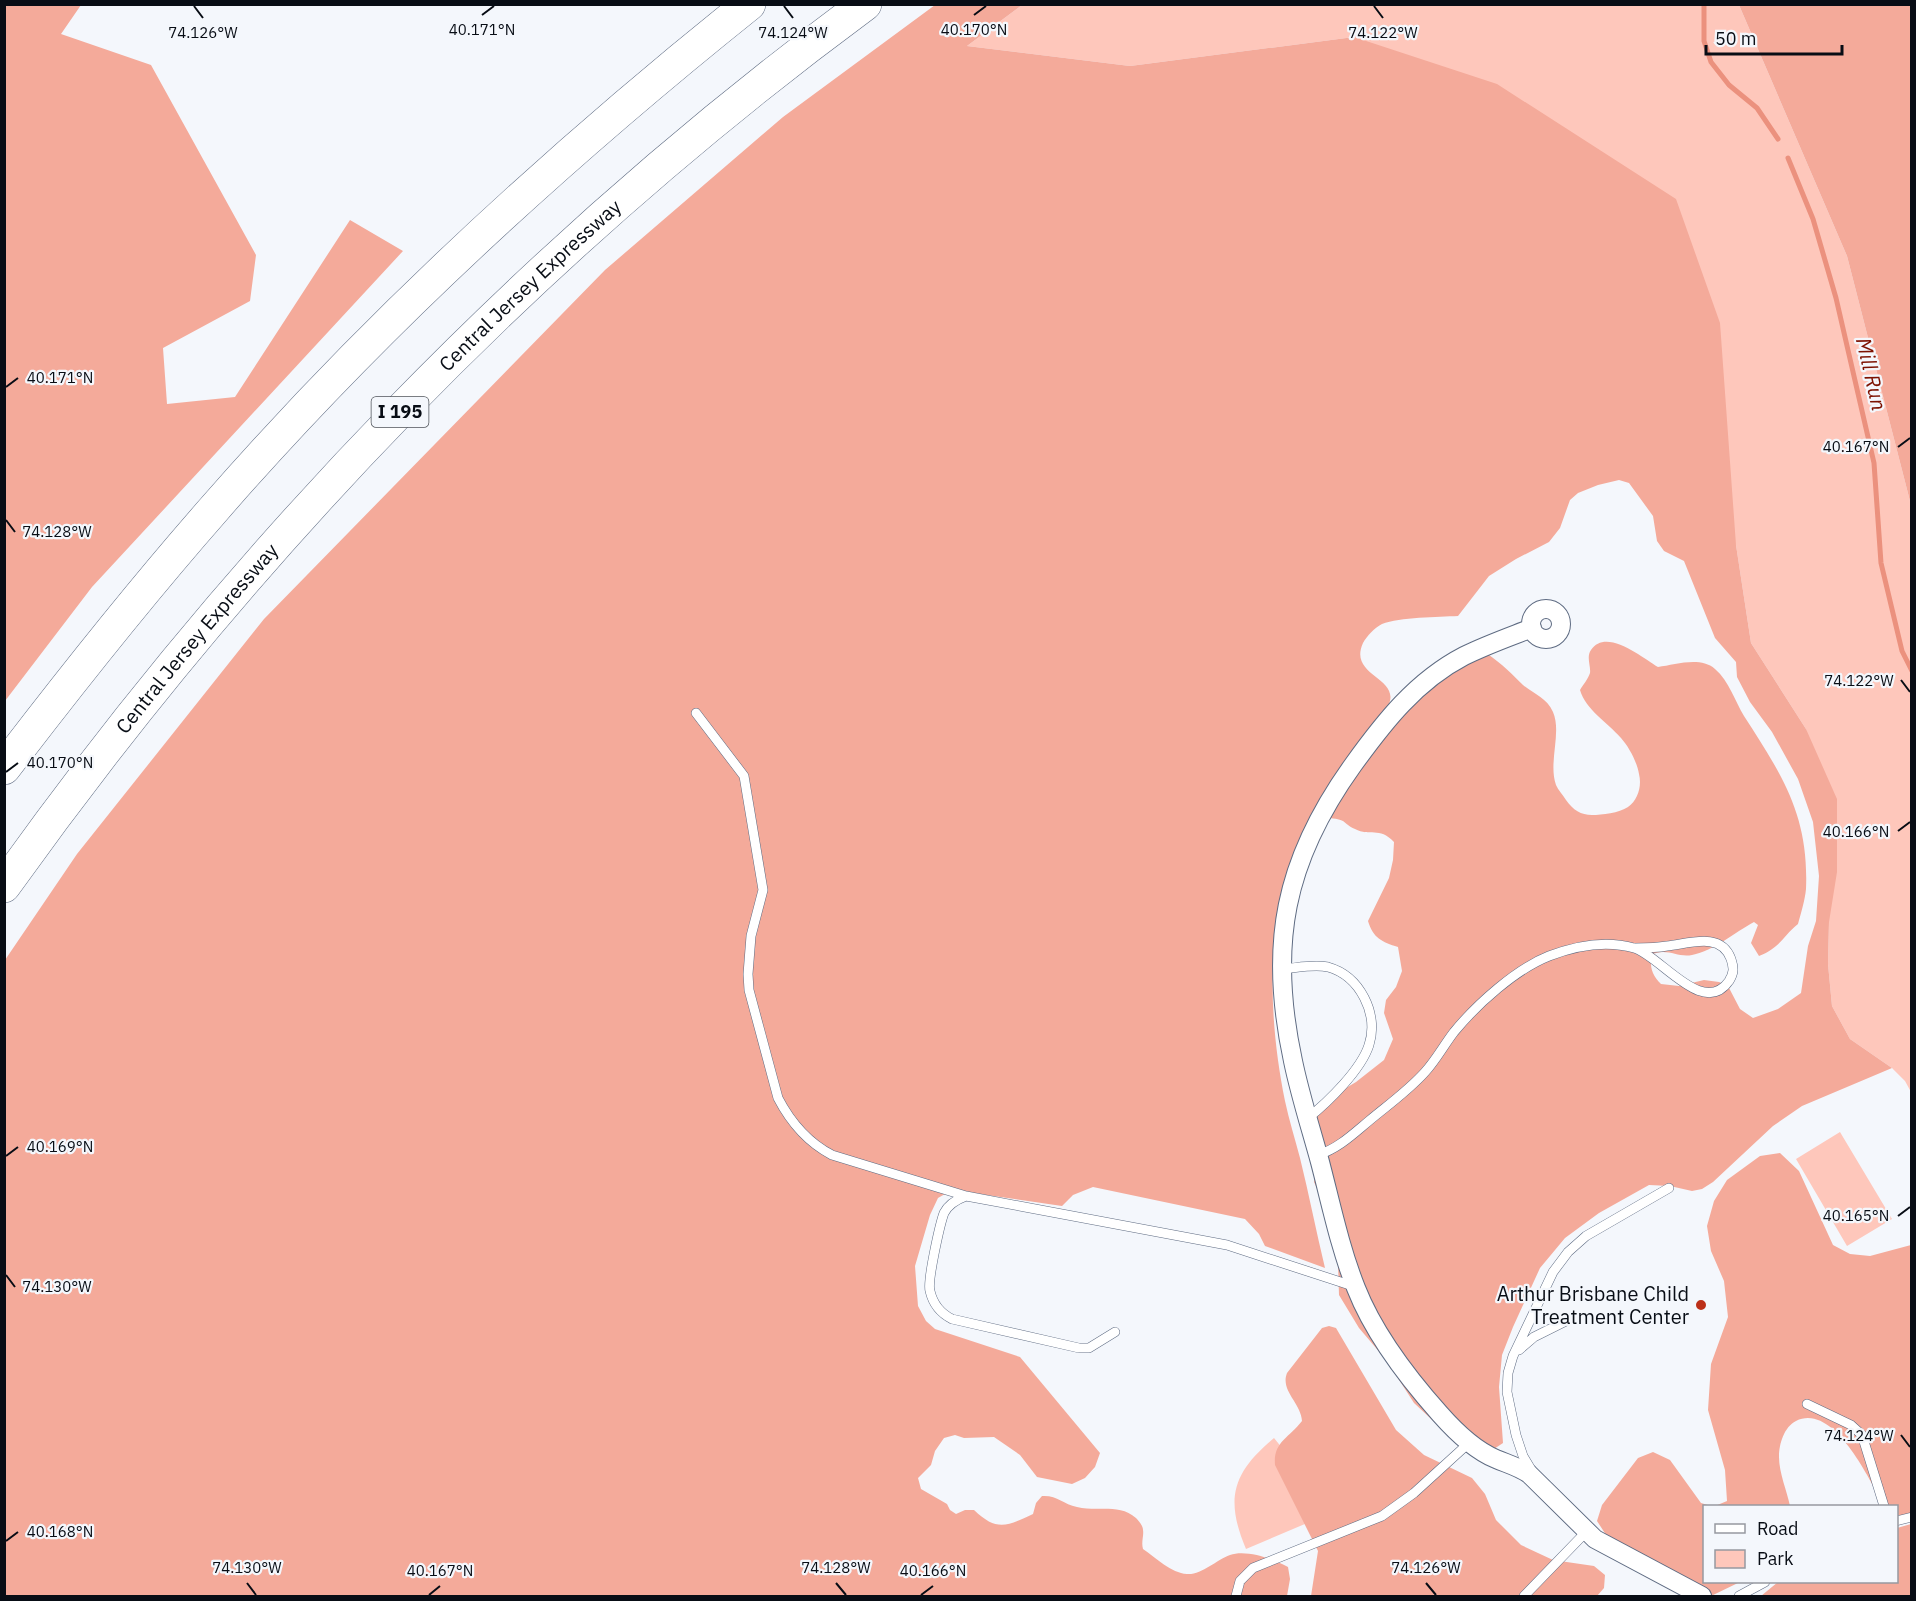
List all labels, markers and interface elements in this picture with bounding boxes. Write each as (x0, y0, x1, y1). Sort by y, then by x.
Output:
scale bar (1706, 18, 1842, 56)
text: 40.171°N (449, 20, 515, 39)
text: 40.170°N (941, 20, 1007, 39)
text: 74.126°W (168, 23, 238, 42)
text: 74.124°W (758, 23, 828, 42)
text: 74.122°W (1348, 23, 1418, 42)
text: 50 m (1715, 27, 1757, 50)
street label: Central Jersey Expressway (433, 193, 627, 377)
water label: Mill Run (1850, 334, 1894, 413)
text: 40.171°N (27, 368, 93, 387)
road number: I 195 (372, 397, 428, 427)
text: 40.167°N (1823, 437, 1889, 456)
text: 74.128°W (22, 522, 92, 541)
street label: Central Jersey Expressway (109, 537, 284, 739)
text: 74.122°W (1824, 671, 1894, 690)
text: 40.170°N (27, 753, 93, 772)
text: 40.166°N (1823, 822, 1889, 841)
text: 40.169°N (27, 1137, 93, 1156)
text: 40.165°N (1823, 1206, 1889, 1225)
text: 74.130°W (22, 1277, 92, 1296)
place label: Arthur Brisbane Child Treatment Center (1497, 1280, 1689, 1330)
marker: Arthur Brisbane Child Treatment Center (1694, 1298, 1708, 1312)
text: 74.124°W (1824, 1426, 1894, 1445)
legend (1703, 1505, 1898, 1583)
text: Road (1757, 1517, 1798, 1540)
text: 40.168°N (27, 1522, 93, 1541)
text: Park (1757, 1547, 1794, 1570)
text: 74.130°W (212, 1558, 282, 1577)
text: 74.128°W (801, 1558, 871, 1577)
text: 74.126°W (1391, 1558, 1461, 1577)
text: 40.167°N (407, 1561, 473, 1580)
text: 40.166°N (900, 1561, 966, 1580)

